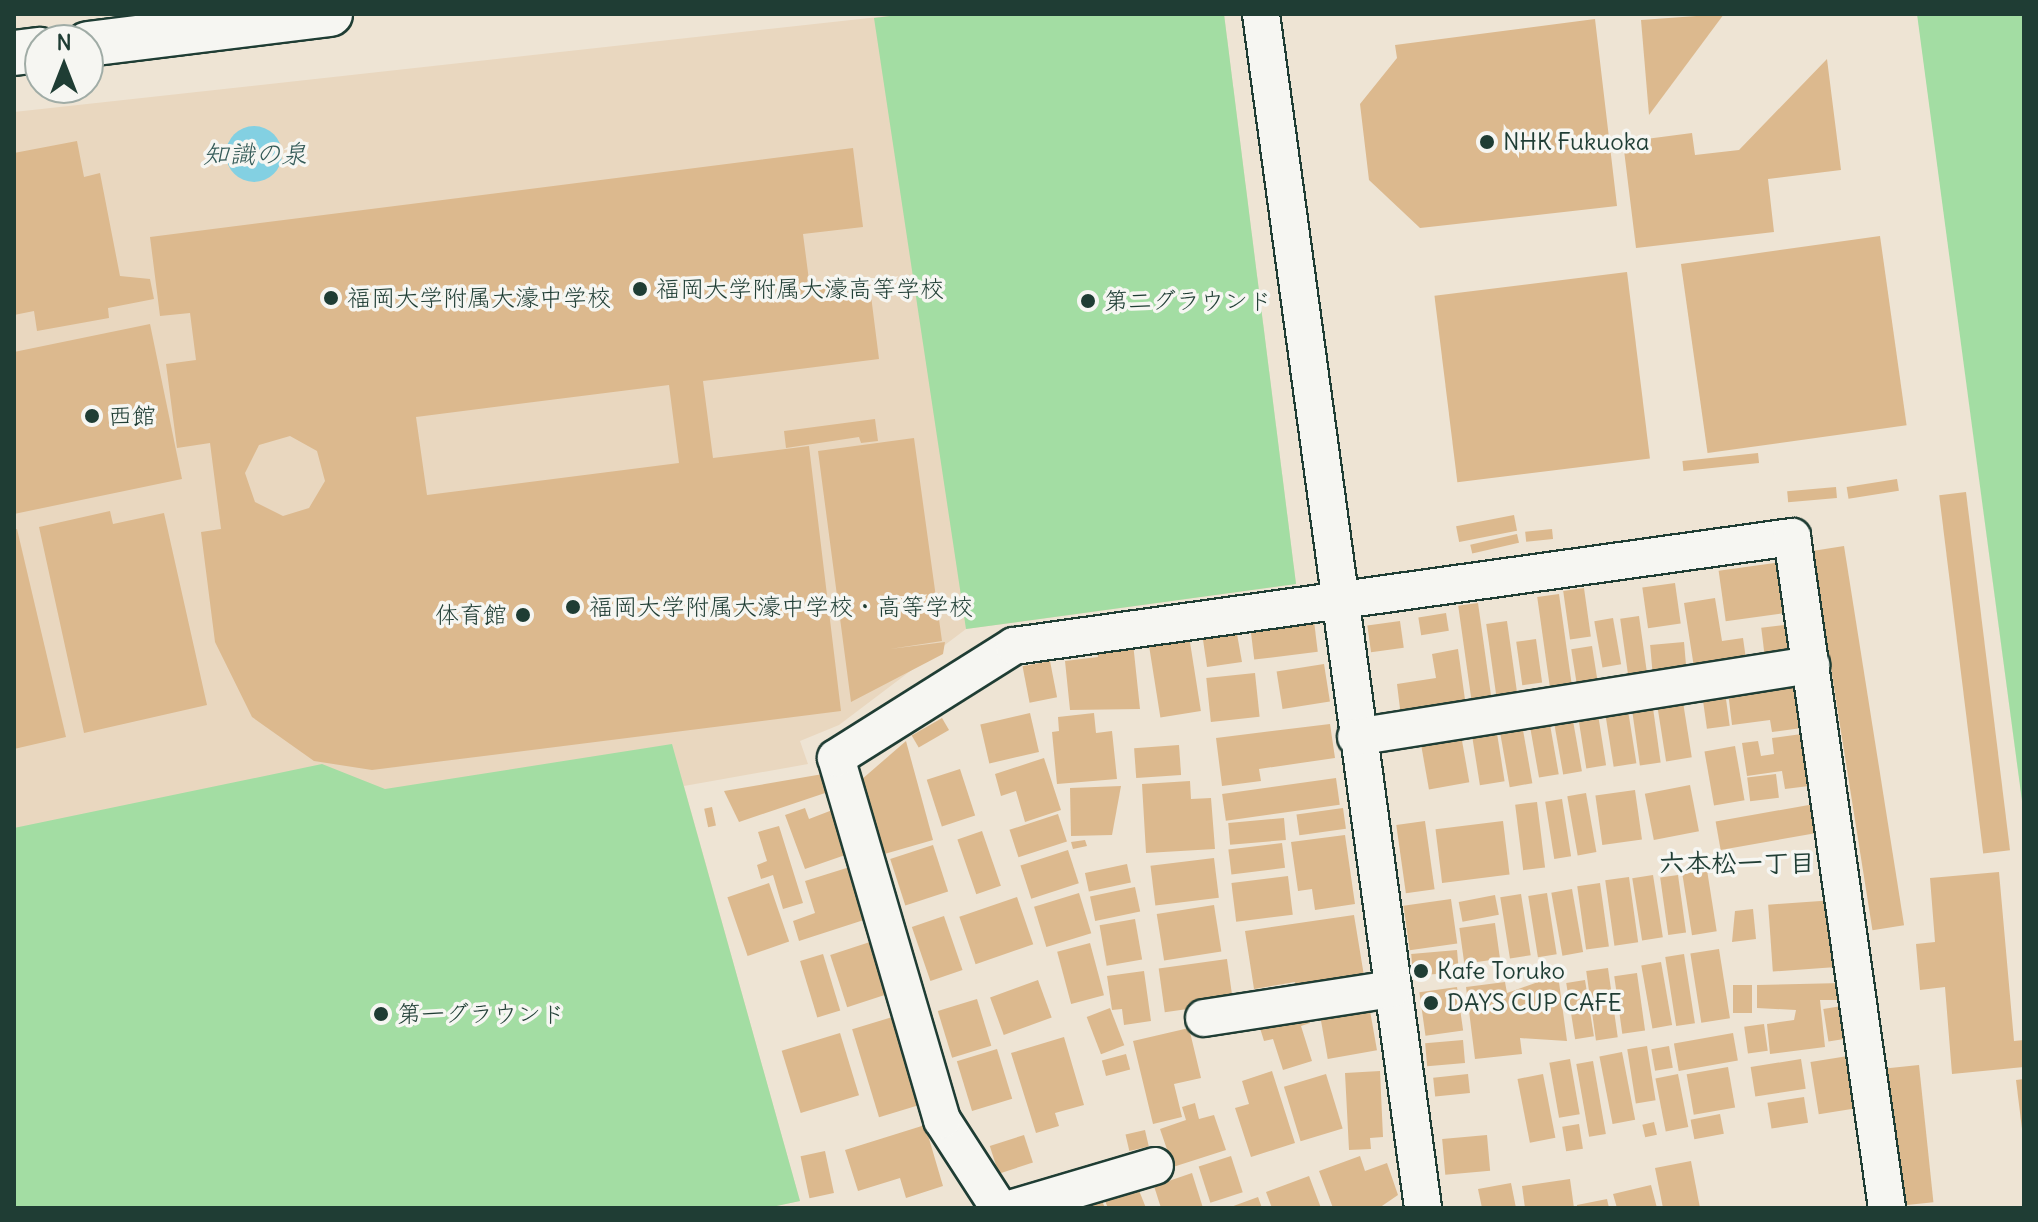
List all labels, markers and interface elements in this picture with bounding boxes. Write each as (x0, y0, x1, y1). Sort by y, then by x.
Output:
north arrow (24, 24, 104, 104)
text: N (56, 28, 72, 56)
place label: NHK Fukuoka (1503, 128, 1649, 156)
marker: NHK Fukuoka (1478, 133, 1496, 151)
water label: 知識の泉 (203, 138, 307, 170)
place label: 福岡大学附属大濠高等学校 (656, 275, 944, 303)
marker: 福岡大学附属大濠高等学校 (631, 280, 649, 298)
place label: 福岡大学附属大濠中学校 (347, 284, 611, 312)
place label: 第二グラウンド (1104, 287, 1272, 315)
marker: 福岡大学附属大濠中学校 (322, 289, 340, 307)
marker: 第二グラウンド (1079, 292, 1097, 310)
place label: 西館 (108, 402, 156, 430)
marker: 西館 (83, 407, 101, 425)
place label: 福岡大学附属大濠中学校・高等学校 (589, 593, 973, 621)
marker: 福岡大学附属大濠中学校・高等学校 (564, 598, 582, 616)
place label: 体育館 (435, 601, 507, 629)
marker: 体育館 (514, 606, 532, 624)
district label: 六本松一丁目 (1659, 847, 1815, 879)
place label: Kafe Toruko (1437, 957, 1565, 985)
marker: Kafe Toruko (1412, 962, 1430, 980)
place label: DAYS CUP CAFE (1447, 989, 1622, 1017)
marker: DAYS CUP CAFE (1422, 994, 1440, 1012)
place label: 第一グラウンド (397, 1000, 565, 1028)
marker: 第一グラウンド (372, 1005, 390, 1023)

